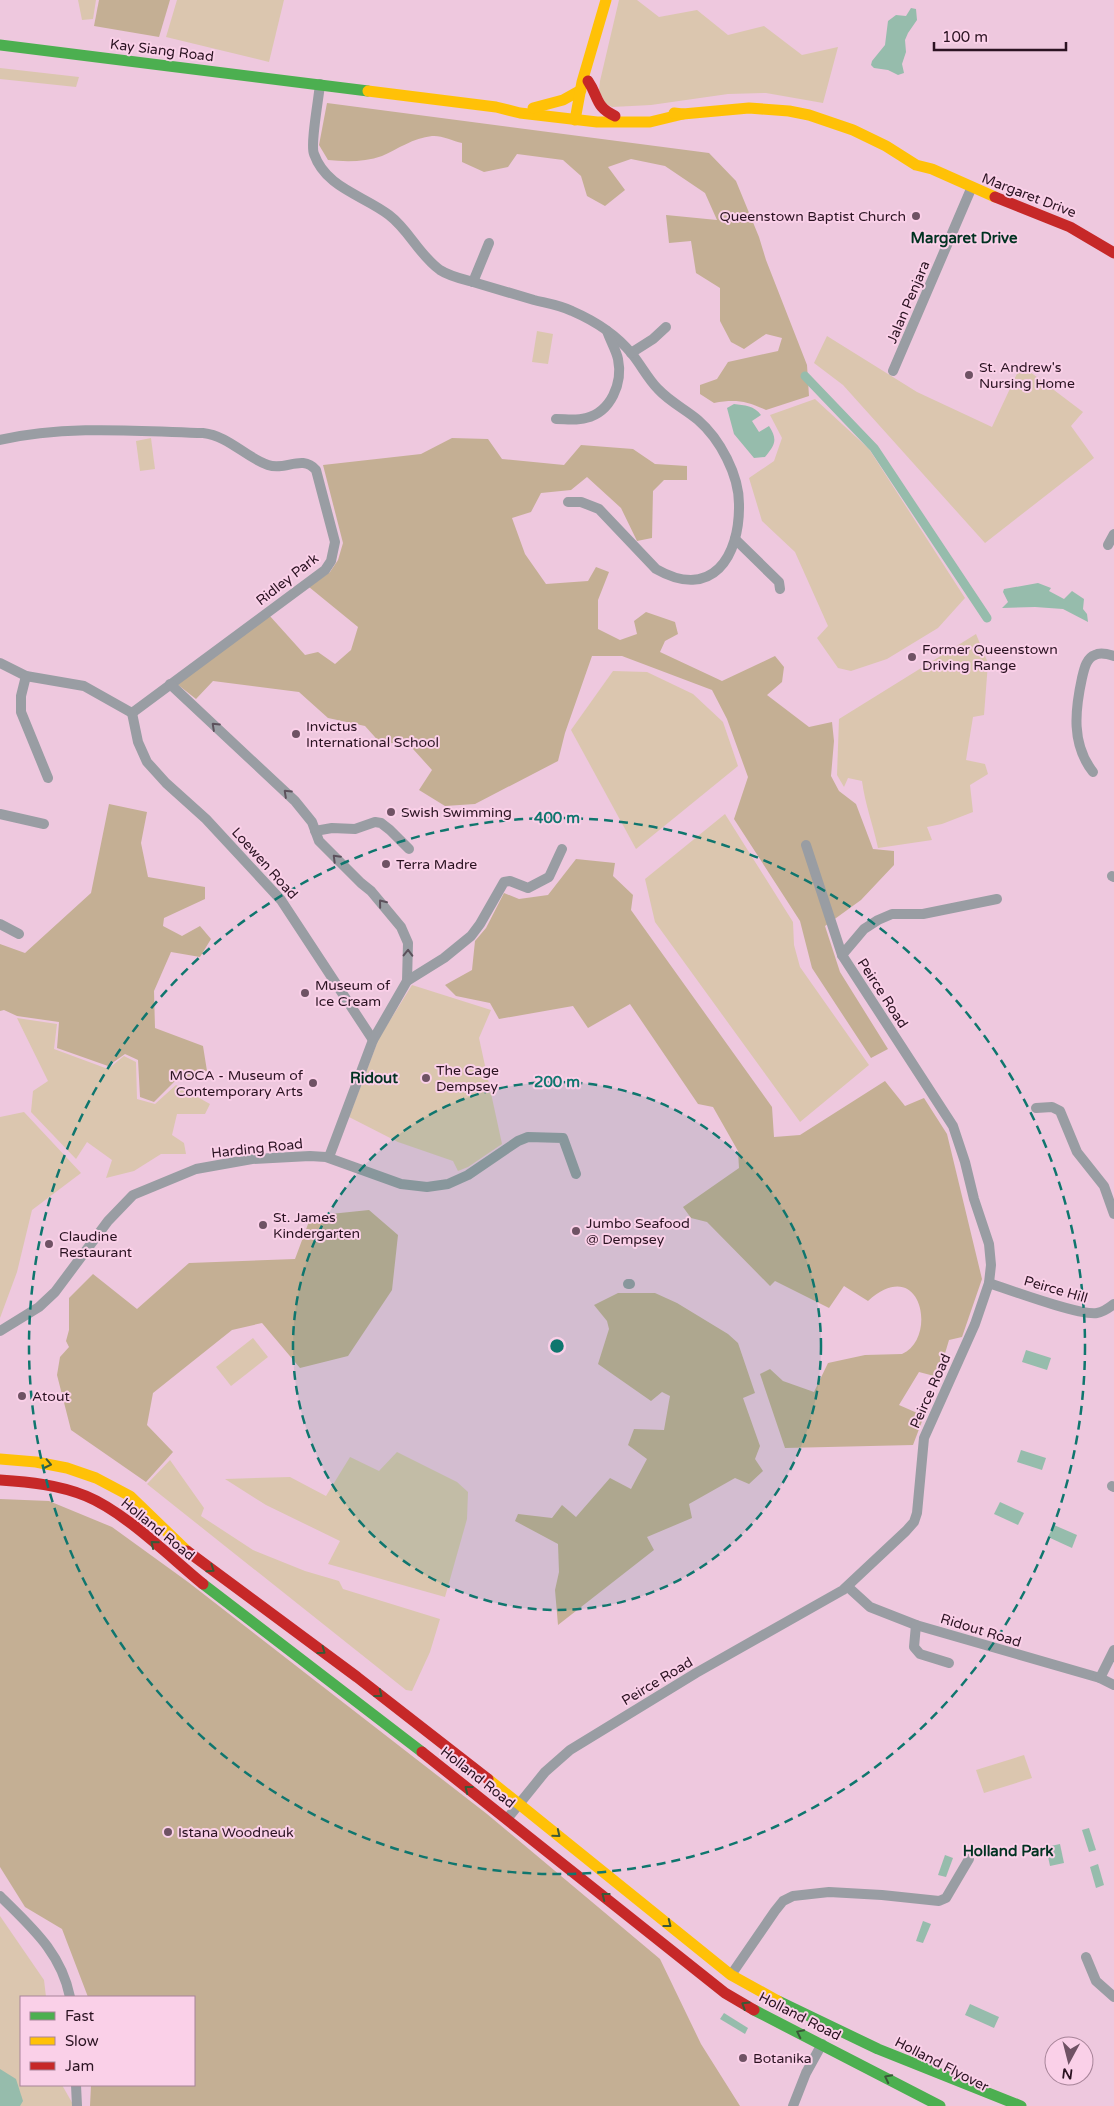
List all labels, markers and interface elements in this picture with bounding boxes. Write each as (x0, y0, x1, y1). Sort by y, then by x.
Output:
scale bar (934, 20, 1066, 52)
text: 100 m (942, 28, 988, 46)
street label: Kay Siang Road (109, 36, 215, 65)
street label: Margaret Drive (979, 170, 1079, 221)
place label: Queenstown Baptist Church (720, 208, 906, 225)
marker: Queenstown Baptist Church (910, 210, 922, 222)
district label: Margaret Drive (911, 229, 1018, 248)
street label: Jalan Penjara (883, 258, 934, 346)
place label: St. Andrew's Nursing Home (979, 359, 1075, 392)
marker: St. Andrew's Nursing Home (963, 369, 975, 381)
street label: Ridley Park (253, 549, 322, 609)
place label: Former Queenstown Driving Range (922, 641, 1058, 674)
marker: Former Queenstown Driving Range (906, 651, 918, 663)
place label: Invictus International School (306, 718, 439, 751)
one-way arrow (211, 723, 220, 732)
marker: Invictus International School (290, 728, 302, 740)
one-way arrow (283, 790, 292, 799)
place label: Swish Swimming (401, 804, 512, 821)
marker: Swish Swimming (385, 806, 397, 818)
text: 400 m (534, 809, 580, 827)
street label: Loewen Road (228, 824, 301, 903)
one-way arrow (333, 855, 342, 864)
place label: Terra Madre (396, 856, 477, 873)
marker: Terra Madre (380, 858, 392, 870)
one-way arrow (378, 900, 387, 909)
one-way arrow (403, 949, 413, 956)
street label: Peirce Road (854, 955, 911, 1031)
place label: Museum of Ice Cream (315, 977, 391, 1010)
marker: Museum of Ice Cream (299, 987, 311, 999)
place label: The Cage Dempsey (436, 1062, 499, 1095)
place label: MOCA - Museum of Contemporary Arts (170, 1067, 304, 1100)
district label: Ridout (350, 1069, 398, 1087)
marker: The Cage Dempsey (420, 1072, 432, 1084)
text: 200 m (534, 1073, 580, 1091)
marker: MOCA - Museum of Contemporary Arts (307, 1077, 319, 1089)
street label: Harding Road (210, 1135, 304, 1162)
place label: St. James Kindergarten (273, 1209, 360, 1242)
place label: Jumbo Seafood @ Dempsey (586, 1215, 690, 1248)
marker: St. James Kindergarten (257, 1219, 269, 1231)
marker: Jumbo Seafood @ Dempsey (570, 1225, 582, 1237)
place label: Claudine Restaurant (59, 1228, 133, 1261)
marker: Claudine Restaurant (43, 1238, 55, 1250)
street label: Peirce Hill (1022, 1272, 1090, 1307)
centre of rings (548, 1337, 566, 1355)
street label: Peirce Road (906, 1351, 954, 1431)
place label: Atout (32, 1388, 70, 1405)
marker: Atout (16, 1390, 28, 1402)
one-way arrow (44, 1459, 53, 1469)
street label: Holland Road (117, 1494, 198, 1564)
one-way arrow (151, 1541, 160, 1550)
one-way arrow (206, 1563, 215, 1572)
street label: Ridout Road (938, 1610, 1023, 1651)
one-way arrow (316, 1646, 325, 1654)
street label: Peirce Road (619, 1654, 696, 1709)
one-way arrow (373, 1688, 382, 1696)
street label: Holland Road (437, 1743, 518, 1812)
one-way arrow (465, 1786, 474, 1794)
place label: Istana Woodneuk (178, 1824, 294, 1841)
marker: Istana Woodneuk (162, 1826, 174, 1838)
one-way arrow (551, 1828, 560, 1837)
district label: Holland Park (963, 1842, 1053, 1860)
one-way arrow (602, 1893, 611, 1902)
one-way arrow (662, 1919, 671, 1927)
street label: Holland Road (756, 1988, 844, 2044)
legend (20, 1996, 195, 2086)
one-way arrow (741, 2002, 750, 2011)
text: Fast (65, 2007, 95, 2025)
one-way arrow (796, 2029, 805, 2040)
text: Slow (65, 2032, 99, 2050)
street label: Holland Flyover (892, 2033, 992, 2096)
north arrow (1044, 2036, 1094, 2086)
place label: Botanika (753, 2050, 812, 2067)
marker: Botanika (737, 2052, 749, 2064)
text: Jam (65, 2057, 94, 2075)
text: N (1061, 2064, 1074, 2083)
one-way arrow (885, 2074, 894, 2084)

